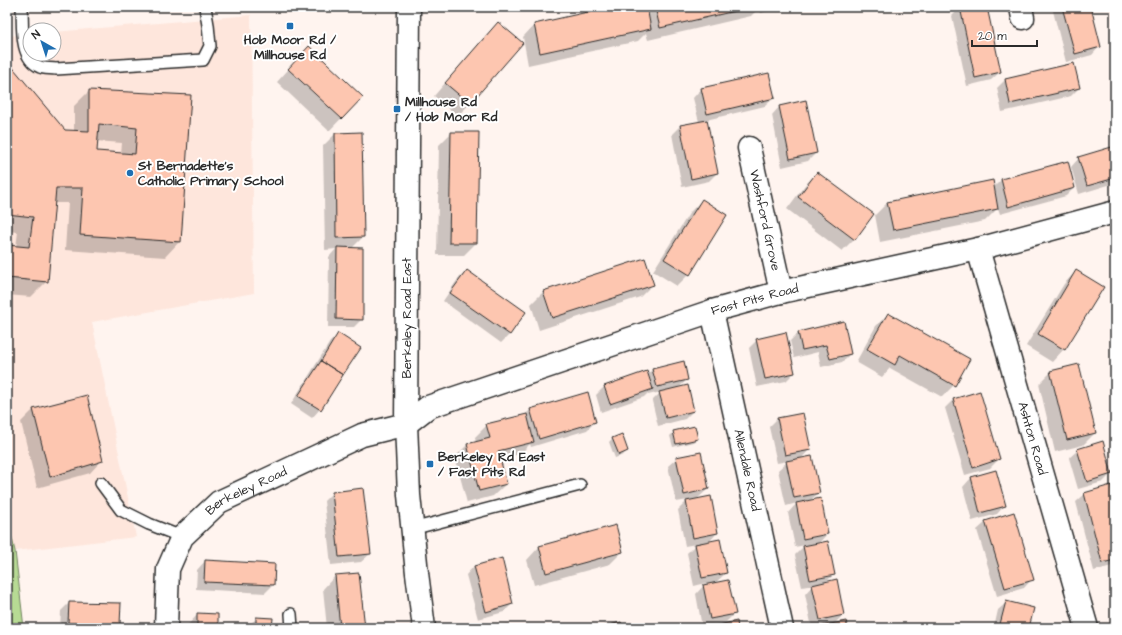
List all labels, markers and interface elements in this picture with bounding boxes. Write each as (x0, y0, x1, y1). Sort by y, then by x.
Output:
marker: Hob Moor Rd / Millhouse Rd (285, 21, 295, 31)
north arrow (22, 22, 62, 62)
scale bar (972, 22, 1037, 48)
text: N (29, 27, 43, 43)
text: 20 m (978, 28, 1007, 45)
place label: Hob Moor Rd / Millhouse Rd (244, 31, 336, 64)
place label: Millhouse Rd / Hob Moor Rd (405, 93, 498, 126)
marker: Millhouse Rd / Hob Moor Rd (392, 104, 402, 114)
place label: St Bernadette's Catholic Primary School (137, 157, 284, 191)
marker: St Bernadette's Catholic Primary School (125, 168, 135, 178)
street label: Washford Grove (745, 168, 785, 273)
street label: Berkeley Road East (398, 257, 417, 379)
street label: Fast Pits Road (709, 279, 800, 320)
street label: Ashton Road (1013, 400, 1052, 477)
street label: Allendale Road (729, 427, 765, 513)
place label: Berkeley Rd East / Fast Pits Rd (438, 448, 546, 481)
marker: Berkeley Rd East / Fast Pits Rd (425, 459, 435, 469)
street label: Berkeley Road (201, 462, 290, 519)

